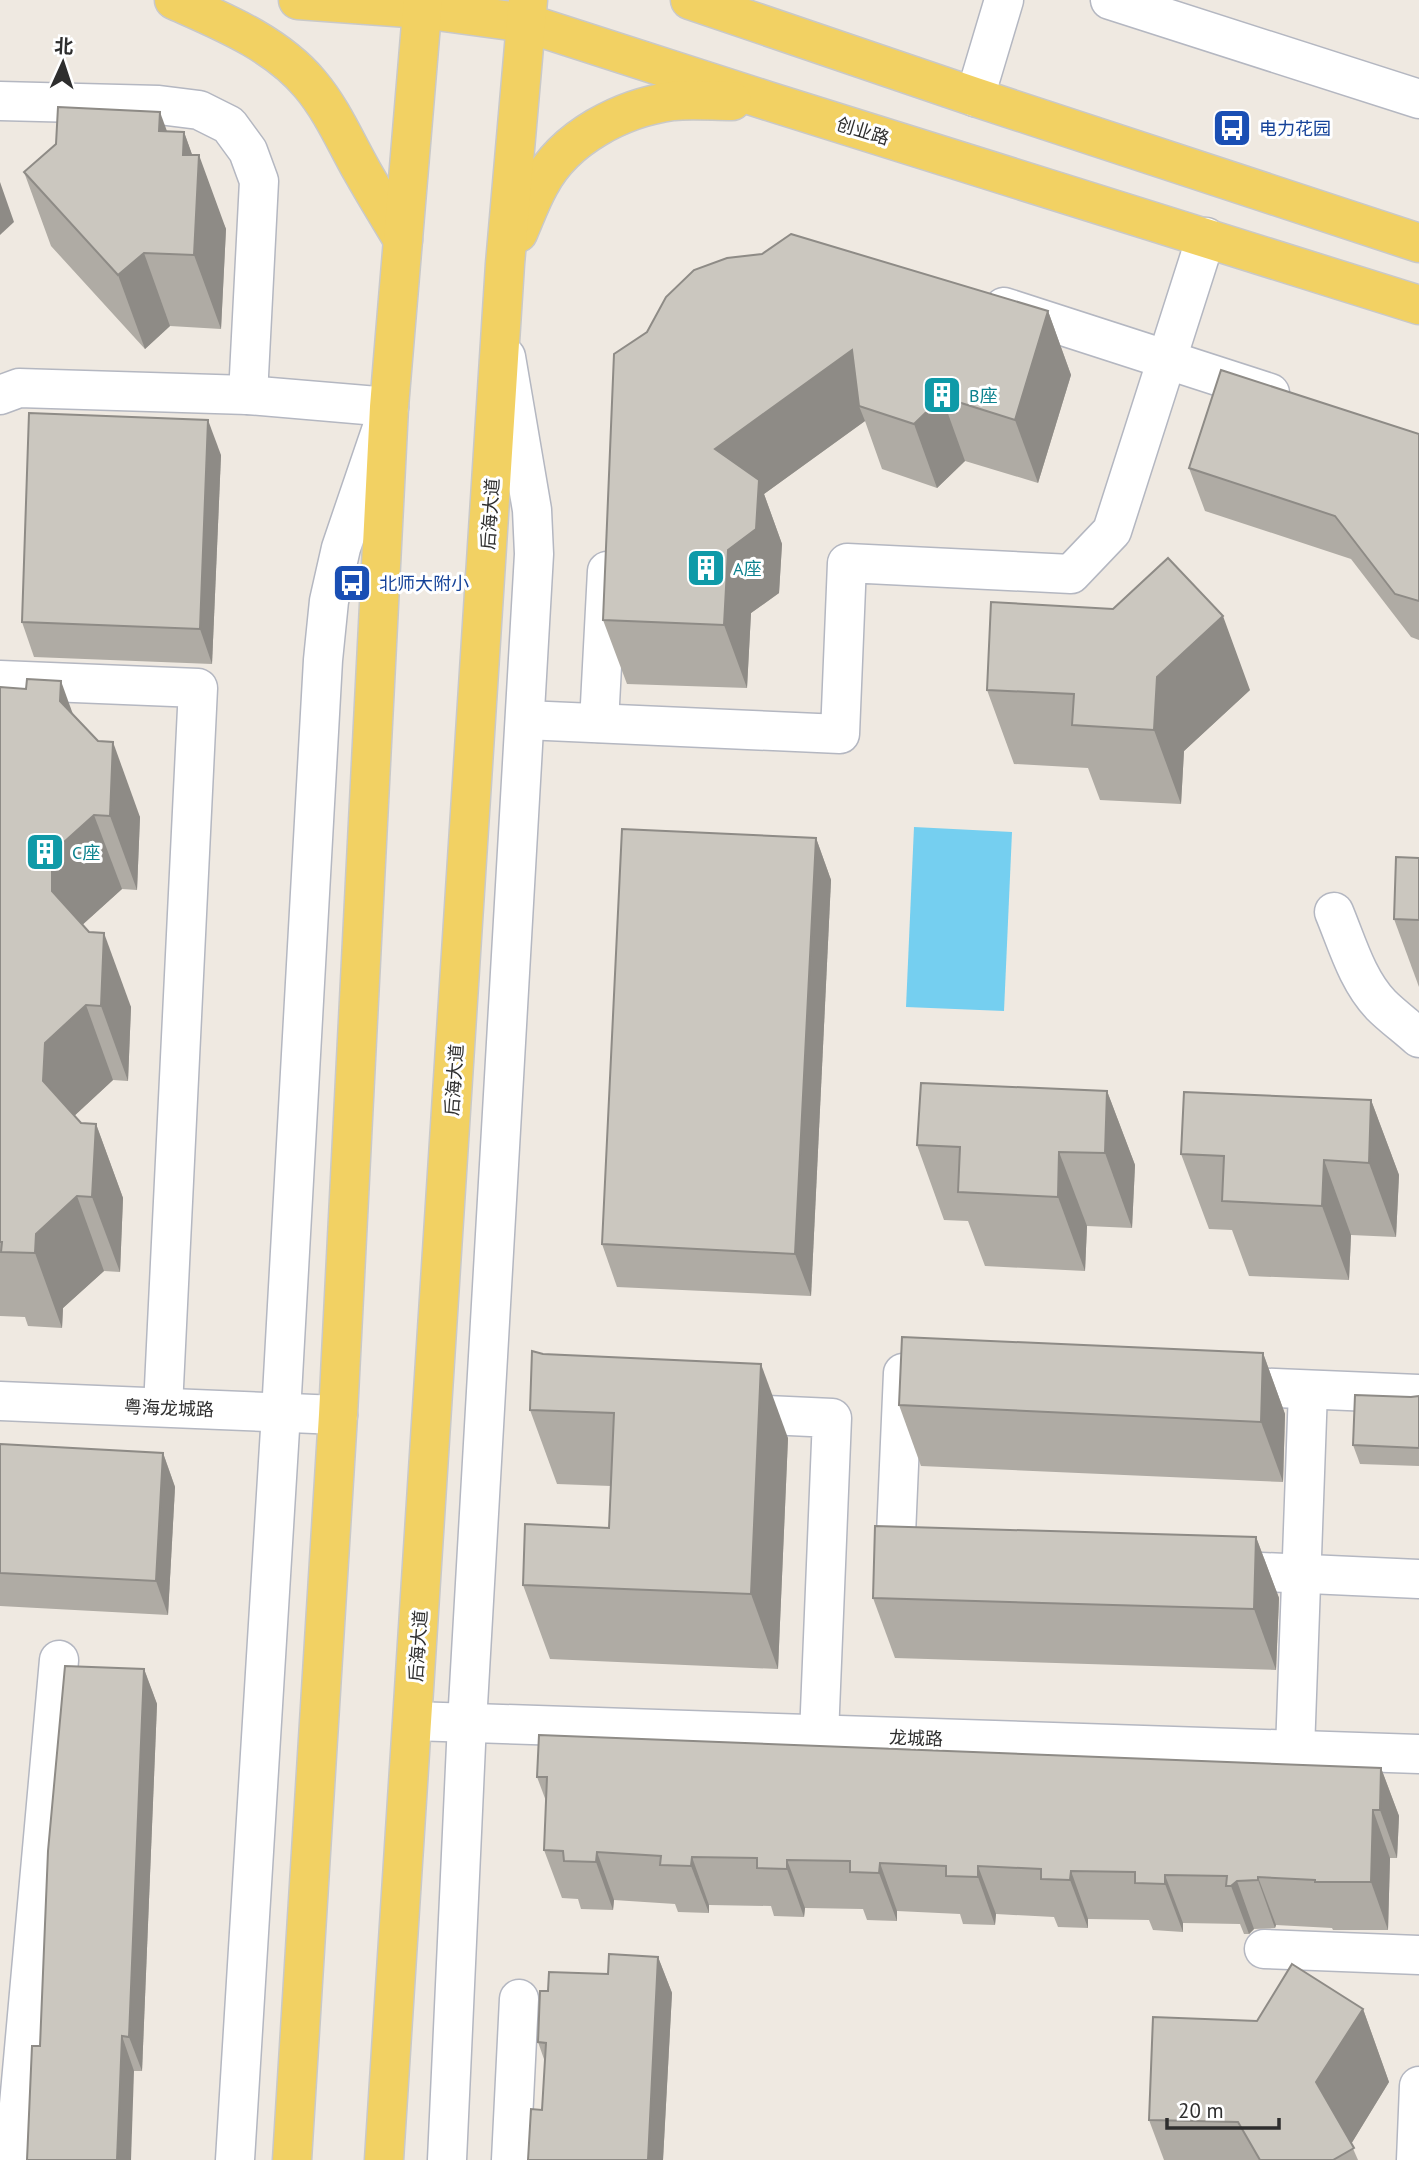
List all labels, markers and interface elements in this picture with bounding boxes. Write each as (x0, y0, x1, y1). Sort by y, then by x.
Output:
north arrow (28, 28, 98, 98)
text: 北 (54, 34, 74, 59)
bus stop icon: 电力花园 (1211, 107, 1253, 149)
street label: 创业路 (834, 112, 892, 150)
place label: 电力花园 (1259, 117, 1331, 140)
building icon: B座 (921, 374, 963, 416)
place label: B座 (969, 384, 998, 407)
street label: 后海大道 (476, 477, 504, 551)
building icon: A座 (685, 547, 727, 589)
place label: A座 (733, 557, 762, 580)
bus stop icon: 北师大附小 (331, 562, 373, 604)
place label: 北师大附小 (379, 572, 469, 595)
building icon: C座 (24, 831, 66, 873)
place label: C座 (72, 841, 100, 864)
street label: 后海大道 (440, 1043, 468, 1117)
street label: 粤海龙城路 (124, 1395, 214, 1421)
street label: 后海大道 (404, 1609, 432, 1683)
street label: 龙城路 (889, 1726, 943, 1750)
scale bar (1167, 2086, 1279, 2130)
text: 20 m (1178, 2097, 1224, 2124)

